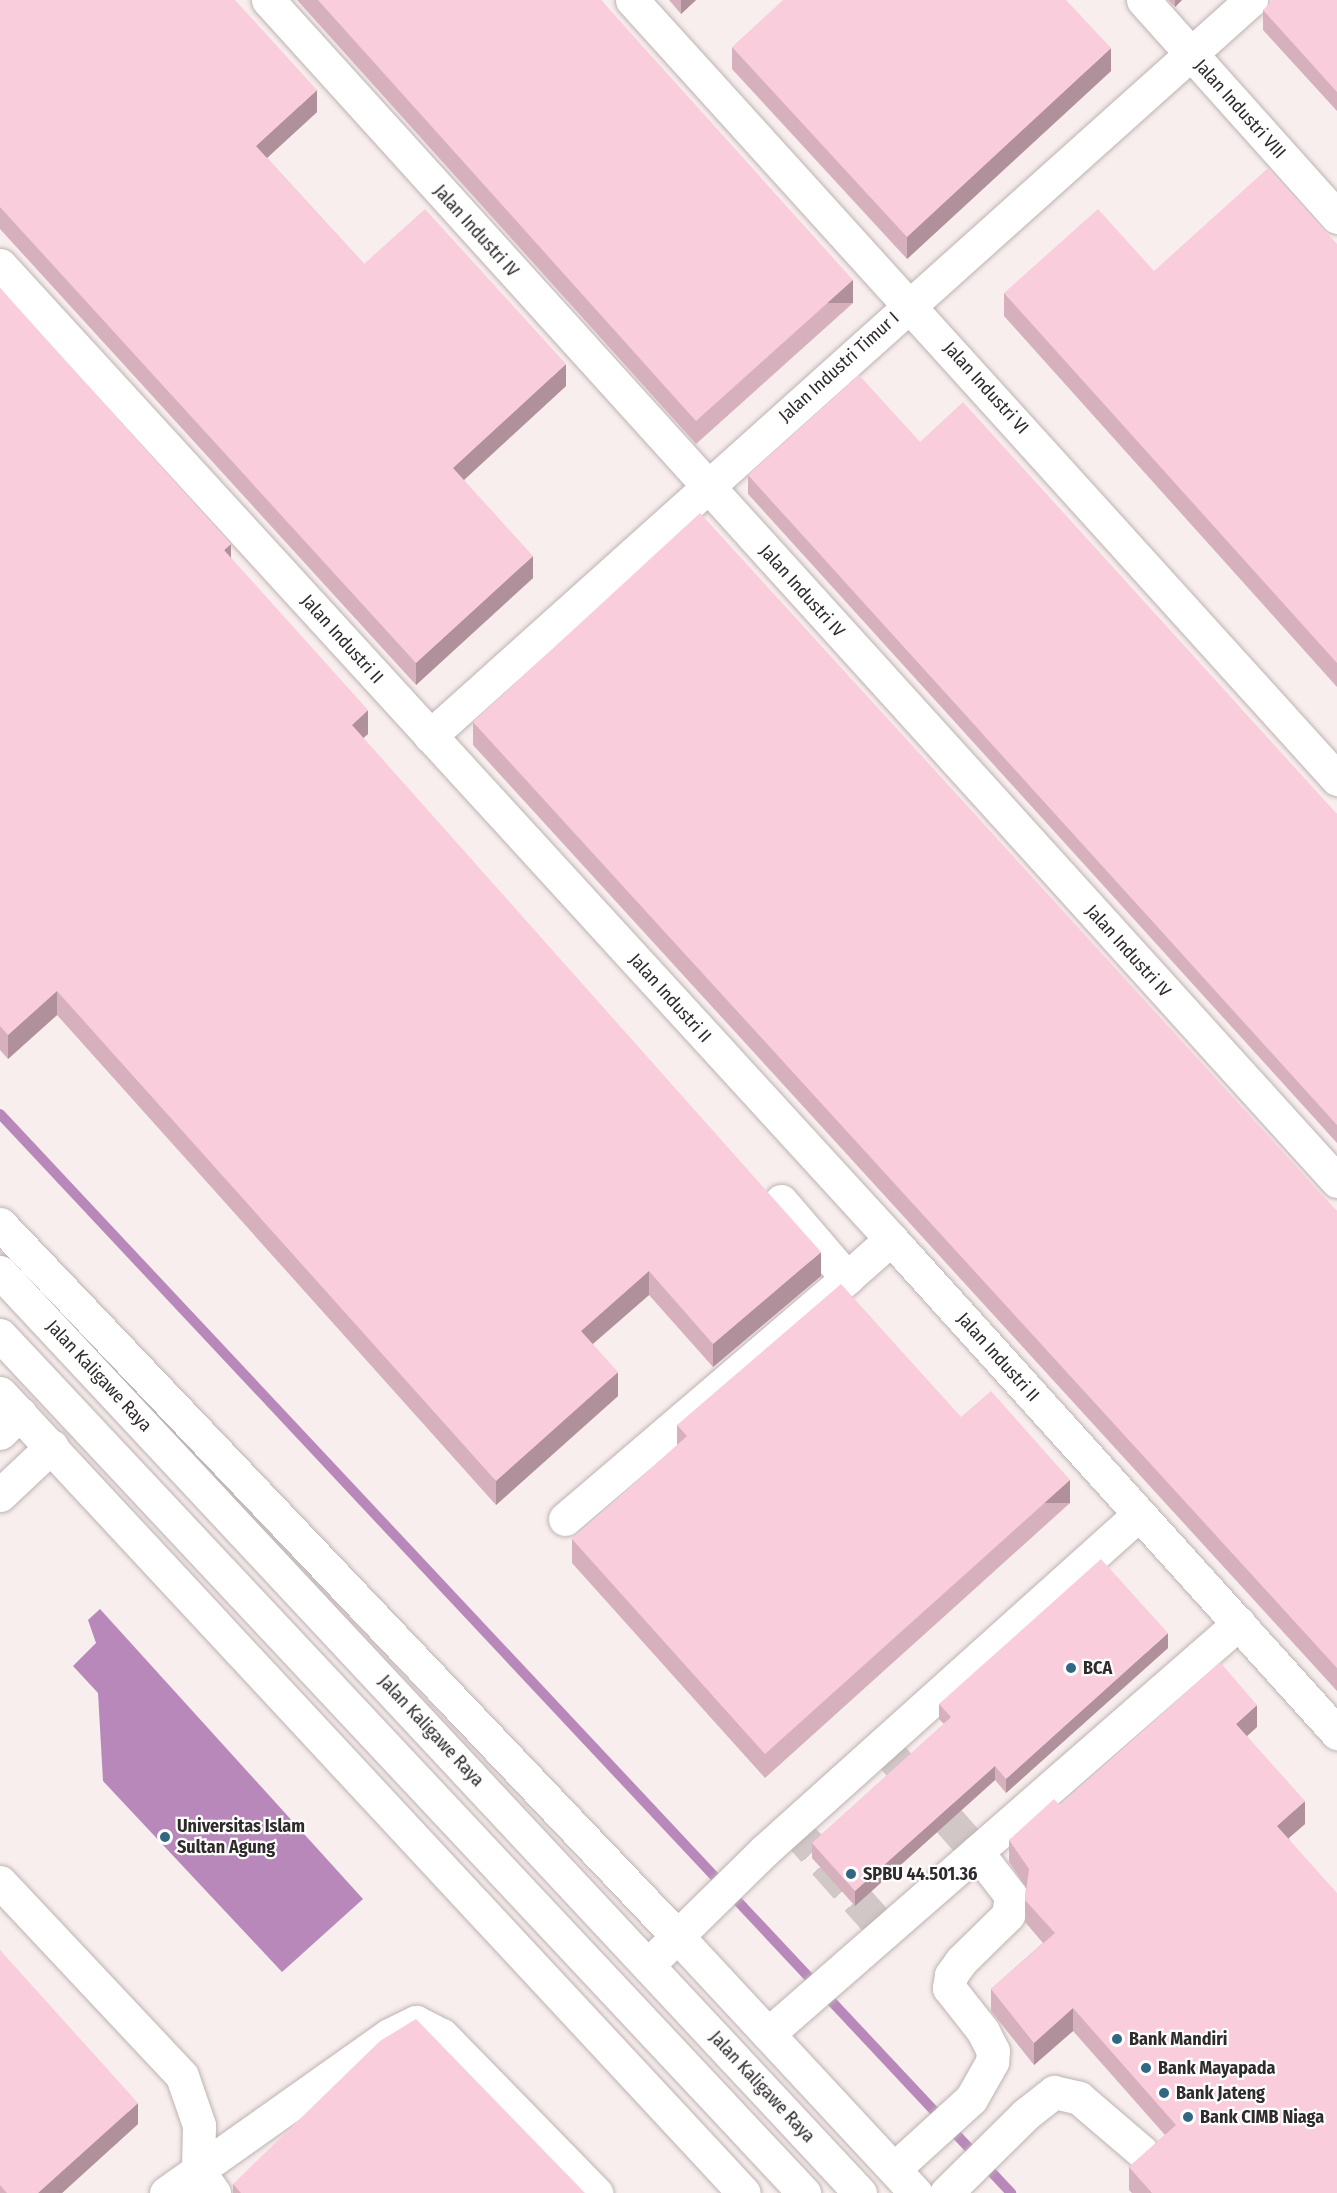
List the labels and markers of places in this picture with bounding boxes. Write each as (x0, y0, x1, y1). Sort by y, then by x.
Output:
place label: BCA (1083, 1657, 1112, 1679)
marker: BCA (1064, 1661, 1078, 1675)
place label: Universitas Islam Sultan Agung (177, 1816, 305, 1858)
marker: Universitas Islam Sultan Agung (158, 1830, 172, 1844)
place label: SPBU 44.501.36 (863, 1863, 978, 1885)
marker: SPBU 44.501.36 (844, 1867, 858, 1881)
place label: Bank Mandiri (1129, 2028, 1227, 2050)
marker: Bank Mandiri (1110, 2032, 1124, 2046)
place label: Bank Mayapada (1158, 2057, 1275, 2079)
marker: Bank Mayapada (1139, 2061, 1153, 2075)
place label: Bank Jateng (1176, 2082, 1265, 2104)
marker: Bank Jateng (1157, 2086, 1171, 2100)
place label: Bank CIMB Niaga (1200, 2106, 1324, 2128)
marker: Bank CIMB Niaga (1181, 2110, 1195, 2124)

